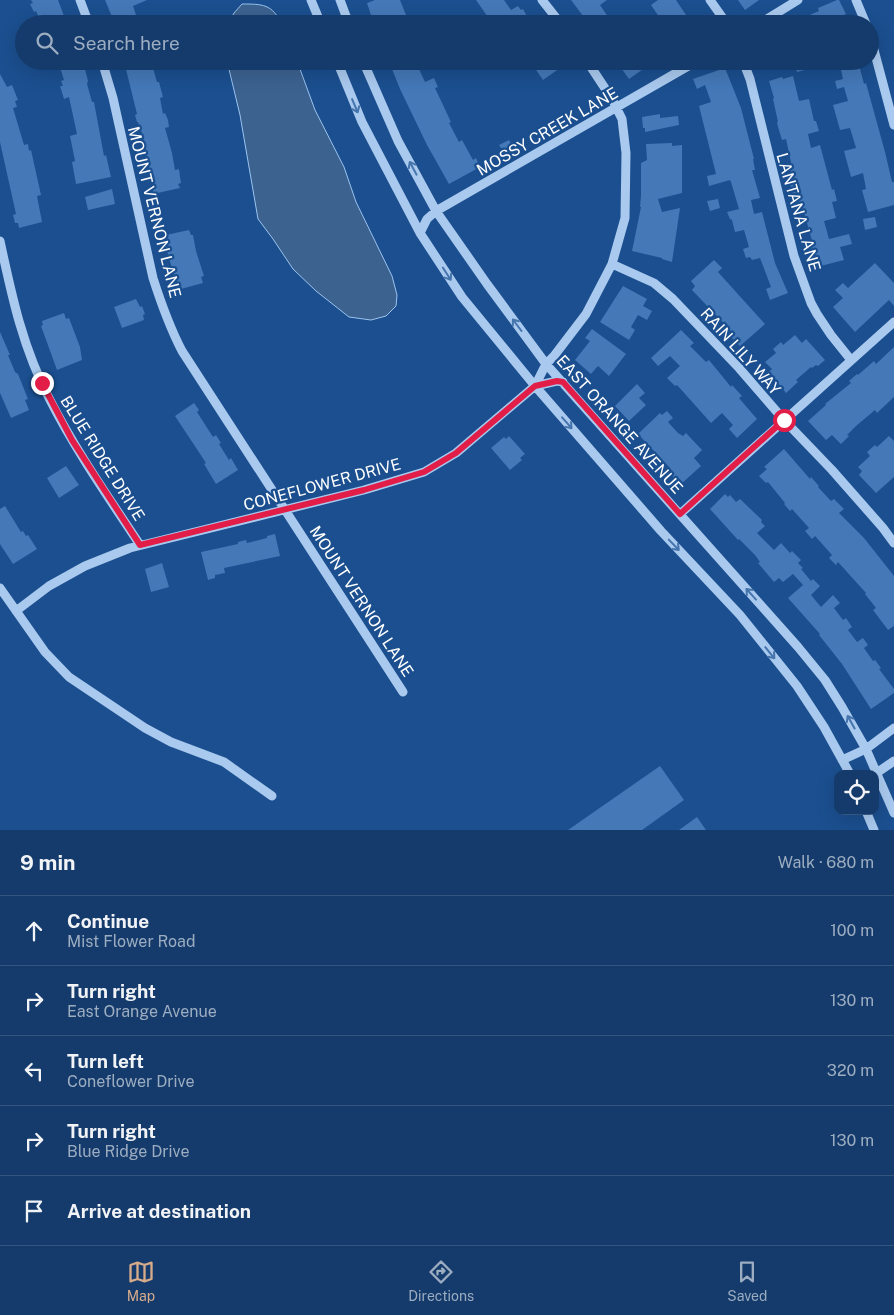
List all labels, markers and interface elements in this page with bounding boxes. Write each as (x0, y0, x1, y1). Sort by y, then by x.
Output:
search box (15, 15, 879, 70)
icon: search (33, 29, 61, 57)
text: Search here (73, 32, 180, 54)
street label: MOSSY CREEK LANE (473, 83, 621, 180)
one-way arrow (351, 98, 361, 113)
street label: MOUNT VERNON LANE (124, 124, 185, 300)
street label: LANTANA LANE (773, 151, 825, 274)
one-way arrow (408, 161, 418, 176)
one-way arrow (442, 267, 452, 281)
street label: RAIN LILY WAY (697, 304, 785, 399)
one-way arrow (511, 319, 522, 332)
street label: EAST ORANGE AVENUE (552, 351, 687, 498)
route end (31, 372, 54, 395)
street label: BLUE RIDGE DRIVE (56, 392, 149, 524)
route start (773, 409, 796, 432)
one-way arrow (562, 416, 573, 429)
street label: CONEFLOWER DRIVE (241, 454, 403, 515)
street label: MOUNT VERNON LANE (306, 522, 418, 680)
one-way arrow (668, 539, 680, 551)
one-way arrow (745, 588, 757, 601)
one-way arrow (764, 646, 775, 659)
one-way arrow (845, 715, 855, 730)
map controls (834, 770, 879, 815)
button: locate (834, 770, 879, 815)
text: 9 min (20, 850, 76, 875)
text: Walk · 680 m (778, 853, 874, 872)
text: Continue (67, 910, 149, 932)
icon: ahead (20, 917, 48, 945)
text: 100 m (830, 921, 874, 940)
text: Mist Flower Road (67, 932, 195, 951)
text: Turn right (67, 980, 156, 1002)
icon: right (20, 987, 48, 1015)
text: 130 m (830, 991, 874, 1010)
text: East Orange Avenue (67, 1002, 217, 1021)
text: Turn left (67, 1050, 144, 1072)
icon: left (20, 1057, 48, 1085)
text: 320 m (827, 1061, 874, 1080)
text: Coneflower Drive (67, 1072, 195, 1091)
text: Turn right (67, 1120, 156, 1142)
icon: right (20, 1127, 48, 1155)
text: 130 m (830, 1131, 874, 1150)
text: Blue Ridge Drive (67, 1142, 189, 1161)
icon: arrive (20, 1197, 48, 1225)
text: Arrive at destination (67, 1200, 251, 1222)
tab: Map (127, 1258, 155, 1304)
tab: Directions (408, 1258, 474, 1304)
tab: Saved (727, 1258, 767, 1304)

